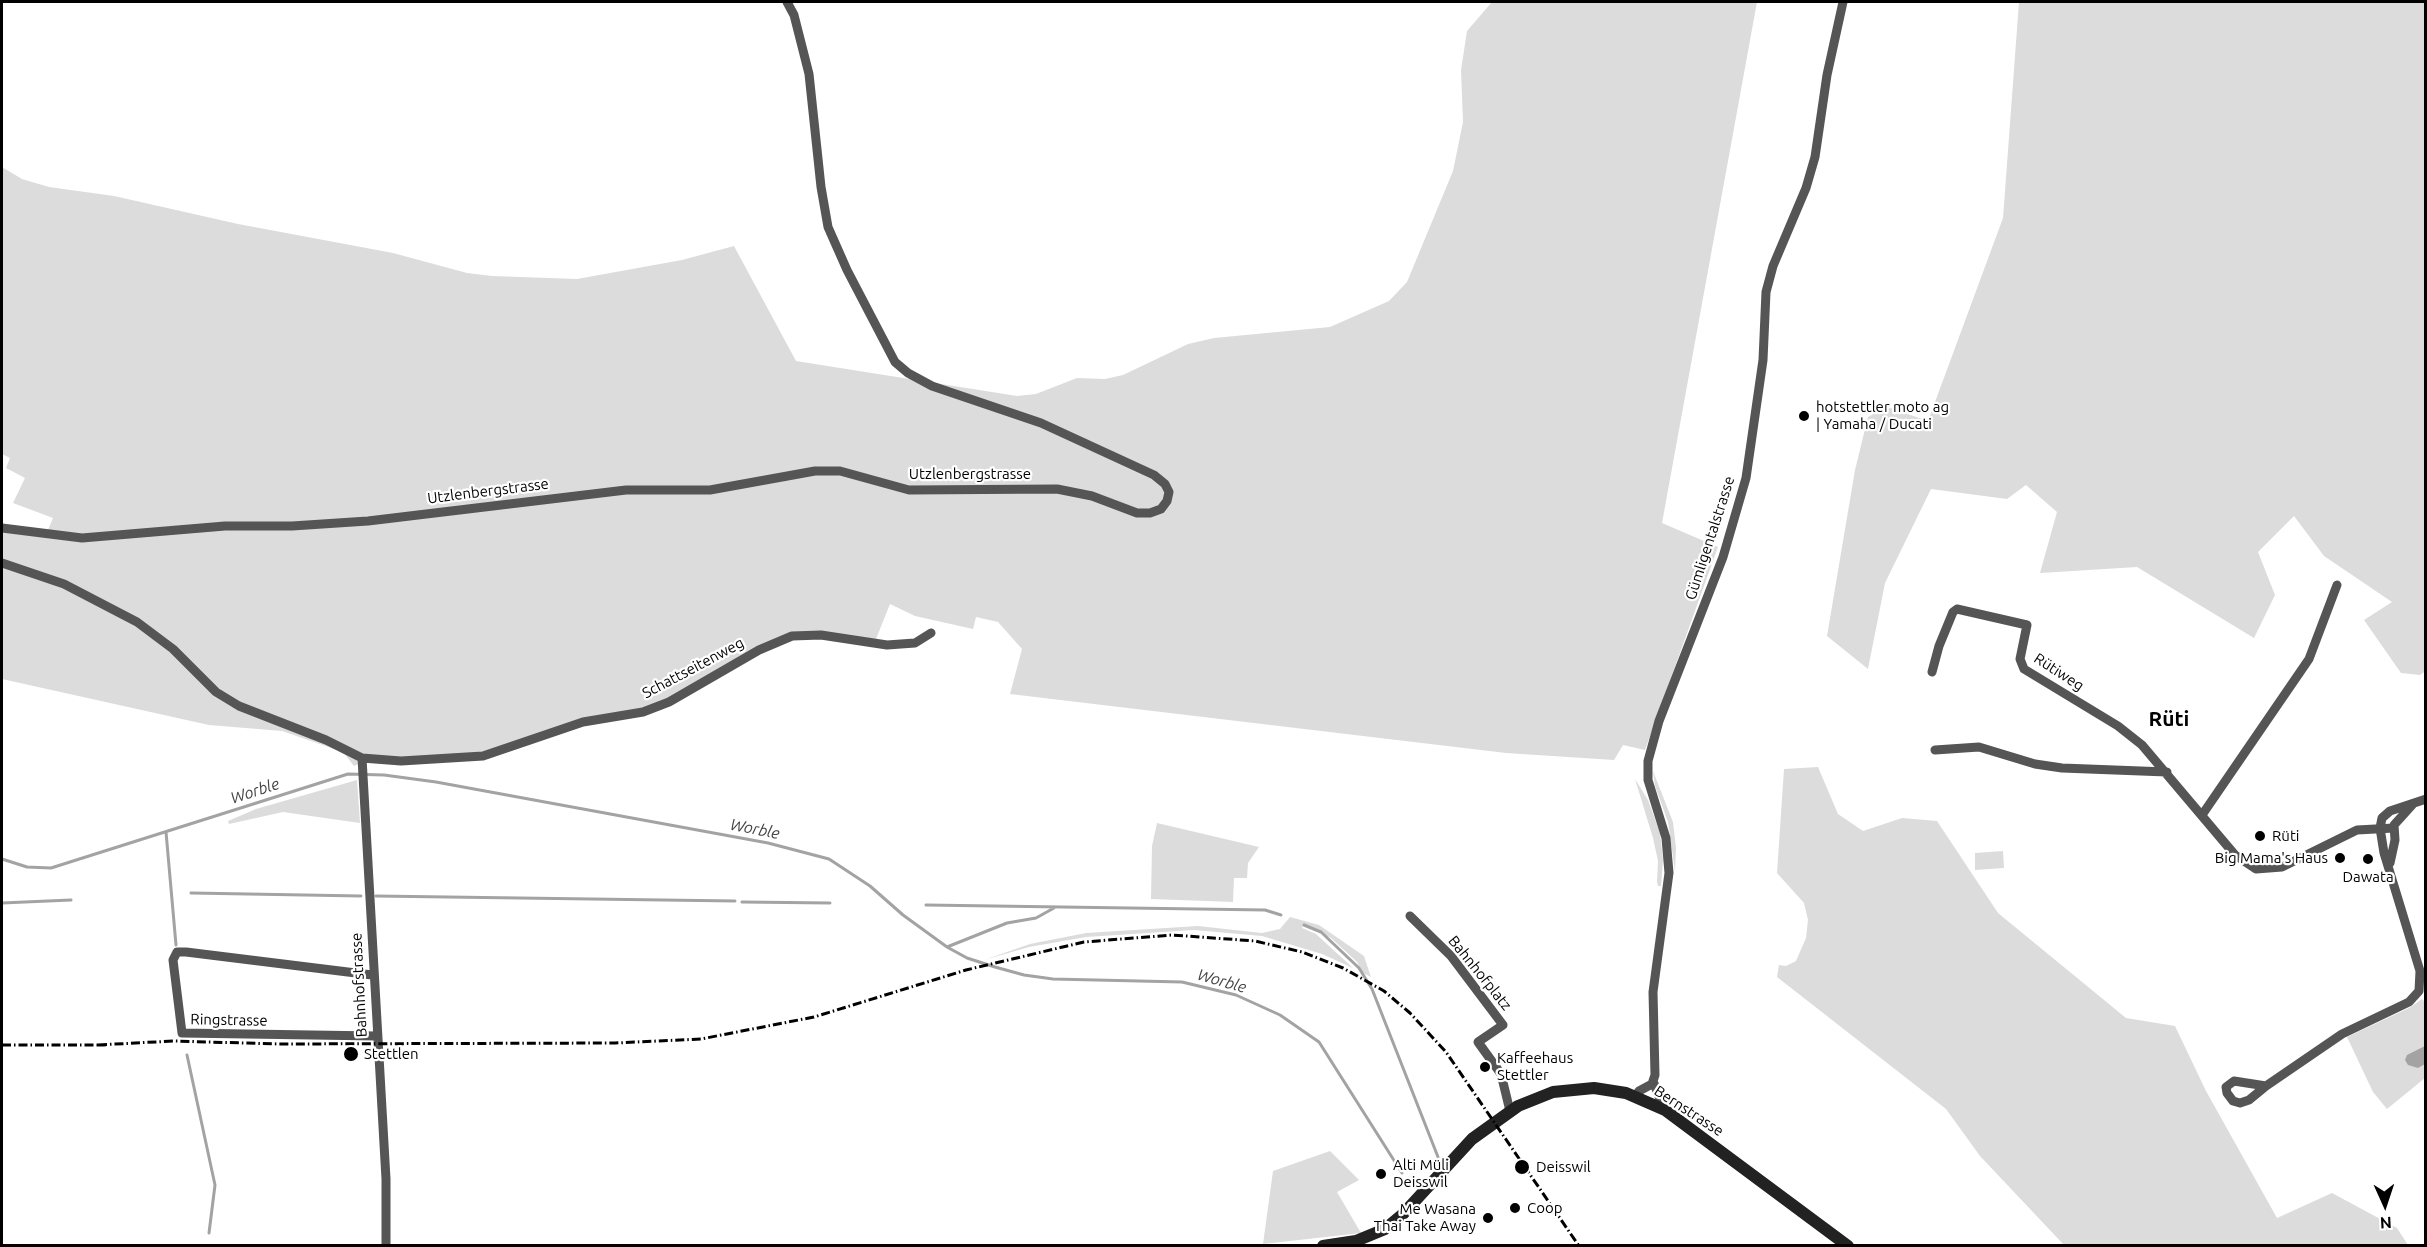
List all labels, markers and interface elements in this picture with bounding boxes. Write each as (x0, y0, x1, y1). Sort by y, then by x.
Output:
place label: hotstettler moto ag | Yamaha / Ducati (1816, 398, 1949, 433)
marker: hotstettler moto ag | Yamaha / Ducati (1797, 409, 1811, 423)
street label: Utzlenbergstrasse (909, 465, 1031, 483)
street label: Gümligentalstrasse (1681, 474, 1739, 602)
street label: Utzlenbergstrasse (426, 475, 550, 507)
street label: Schattseitenweg (639, 634, 747, 702)
street label: Rütiweg (2031, 649, 2087, 695)
district label: Rüti (2149, 706, 2189, 732)
water label: Worble (228, 774, 282, 808)
water label: Worble (729, 815, 781, 843)
place label: Rüti (2272, 827, 2299, 845)
marker: Rüti (2253, 829, 2267, 843)
place label: Big Mama's Haus (2215, 849, 2328, 867)
marker: Big Mama's Haus (2333, 851, 2347, 865)
marker: Dawata (2361, 852, 2375, 866)
place label: Dawata (2342, 868, 2394, 886)
street label: Bahnhofstrasse (347, 932, 371, 1038)
street label: Bahnhofplatz (1444, 932, 1516, 1014)
water label: Worble (1195, 965, 1249, 997)
street label: Ringstrasse (190, 1010, 268, 1030)
marker: Stettlen (342, 1045, 360, 1063)
place label: Stettlen (364, 1045, 419, 1063)
place label: Kaffeehaus Stettler (1497, 1049, 1573, 1084)
marker: Kaffeehaus Stettler (1478, 1060, 1492, 1074)
street label: Bernstrasse (1651, 1082, 1727, 1140)
place label: Alti Müli Deisswil (1393, 1156, 1449, 1191)
marker: Deisswil (1513, 1158, 1531, 1176)
place label: Deisswil (1536, 1158, 1591, 1176)
marker: Alti Müli Deisswil (1374, 1167, 1388, 1181)
north arrow (2355, 1175, 2415, 1235)
place label: Coop (1527, 1199, 1563, 1217)
place label: Me Wasana Thai Take Away (1374, 1200, 1476, 1235)
marker: Coop (1508, 1201, 1522, 1215)
marker: Me Wasana Thai Take Away (1481, 1211, 1495, 1225)
text: N (2380, 1214, 2392, 1232)

